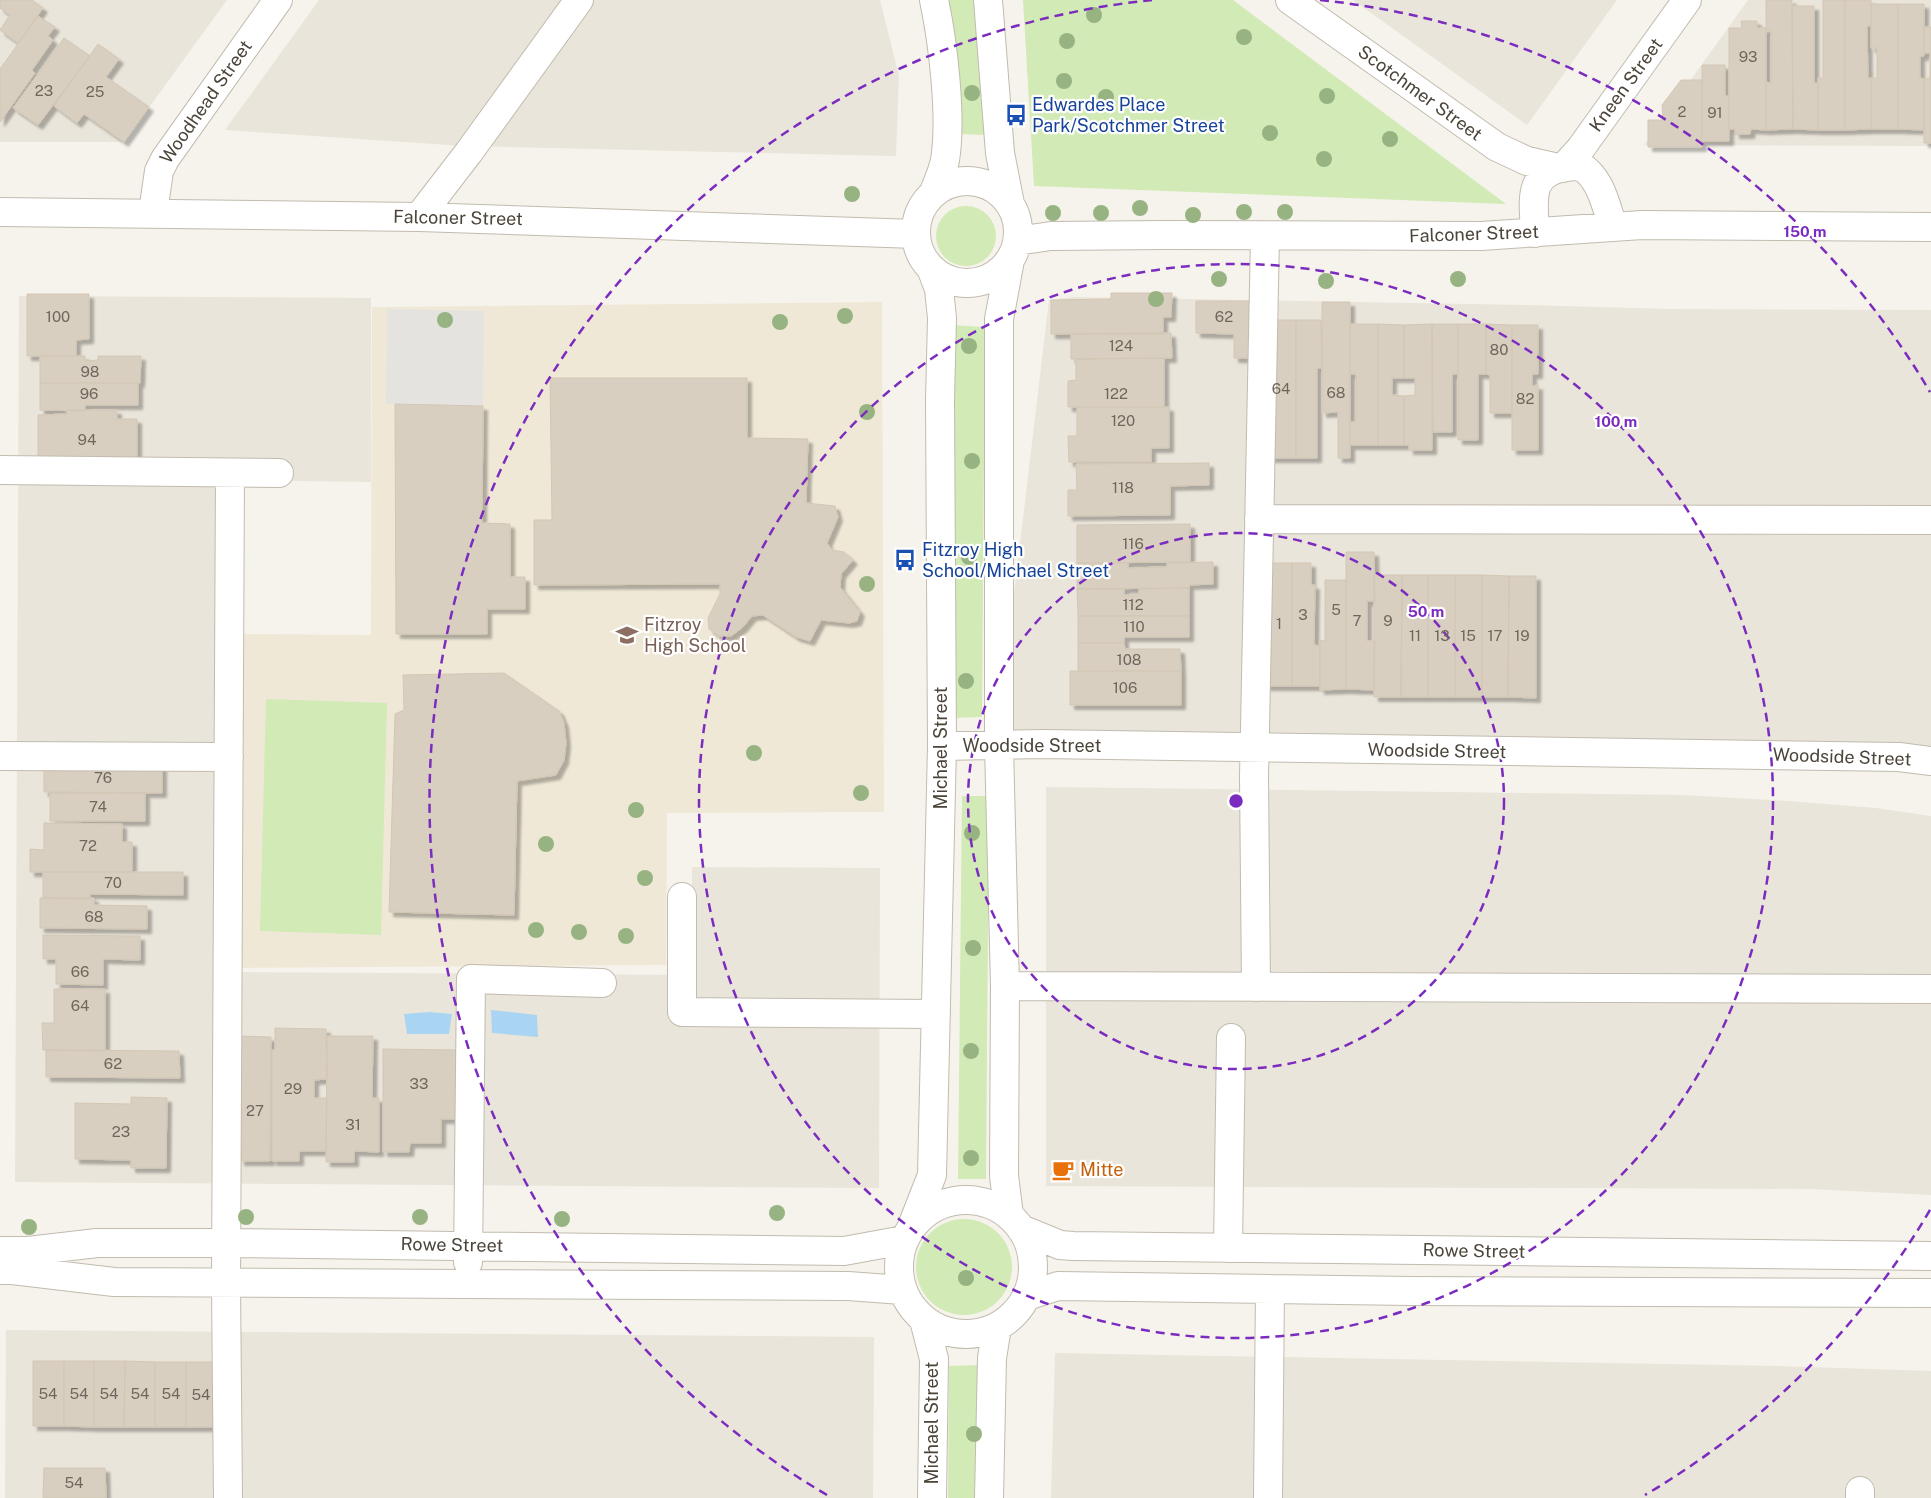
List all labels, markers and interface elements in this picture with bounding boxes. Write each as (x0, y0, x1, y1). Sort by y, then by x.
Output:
street label: Kneen Street (1585, 34, 1667, 136)
street label: Woodhead Street (155, 36, 256, 167)
street label: Scotchmer Street (1354, 41, 1486, 145)
house number: 93 (1739, 48, 1757, 65)
house number: 23 (35, 82, 53, 99)
house number: 25 (86, 83, 104, 100)
place label: Edwardes Place Park/Scotchmer Street (1032, 94, 1225, 136)
bus stop icon: Edwardes Place Park/Scotchmer Street (1003, 102, 1029, 128)
house number: 2 (1678, 103, 1687, 120)
house number: 91 (1707, 104, 1723, 121)
street label: Falconer Street (393, 206, 523, 229)
street label: Falconer Street (1409, 221, 1539, 246)
text: 150 m (1783, 223, 1827, 240)
house number: 100 (46, 308, 70, 325)
house number: 62 (1215, 308, 1233, 325)
house number: 124 (1109, 337, 1133, 354)
house number: 80 (1490, 341, 1508, 358)
house number: 98 (81, 363, 99, 380)
house number: 64 (1272, 380, 1290, 397)
house number: 68 (1327, 384, 1345, 401)
house number: 96 (80, 385, 98, 402)
house number: 122 (1104, 385, 1128, 402)
house number: 82 (1516, 390, 1534, 407)
house number: 120 (1111, 412, 1135, 429)
text: 100 m (1595, 413, 1637, 430)
house number: 94 (78, 431, 96, 448)
house number: 118 (1112, 479, 1134, 496)
house number: 116 (1122, 535, 1144, 552)
place label: Fitzroy High School/Michael Street (922, 539, 1109, 581)
bus stop icon: Fitzroy High School/Michael Street (892, 547, 918, 573)
house number: 112 (1122, 596, 1144, 613)
house number: 5 (1331, 601, 1341, 618)
text: 50 m (1408, 603, 1444, 620)
house number: 3 (1298, 606, 1308, 623)
house number: 7 (1352, 612, 1362, 629)
house number: 9 (1383, 612, 1393, 629)
place label: Fitzroy High School (644, 614, 746, 656)
house number: 1 (1276, 615, 1282, 632)
house number: 110 (1123, 618, 1145, 635)
school or university icon: Fitzroy High School (614, 622, 640, 648)
house number: 11 (1409, 627, 1421, 644)
house number: 13 (1434, 627, 1450, 644)
house number: 15 (1460, 627, 1476, 644)
house number: 17 (1487, 627, 1503, 644)
house number: 19 (1514, 627, 1530, 644)
house number: 108 (1117, 651, 1141, 668)
house number: 106 (1113, 679, 1137, 696)
street label: Michael Street (930, 687, 951, 809)
street label: Woodside Street (963, 735, 1101, 756)
street label: Woodside Street (1367, 739, 1507, 762)
street label: Woodside Street (1772, 744, 1912, 769)
house number: 76 (94, 769, 112, 786)
centre of rings (1227, 792, 1245, 810)
house number: 74 (89, 798, 107, 815)
house number: 72 (79, 837, 97, 854)
house number: 70 (104, 874, 122, 891)
house number: 68 (85, 908, 103, 925)
house number: 66 (71, 963, 89, 980)
house number: 64 (71, 997, 89, 1014)
house number: 62 (104, 1055, 122, 1072)
house number: 33 (410, 1075, 428, 1092)
house number: 29 (284, 1080, 302, 1097)
house number: 27 (246, 1102, 264, 1119)
house number: 31 (345, 1116, 361, 1133)
house number: 23 (112, 1123, 130, 1140)
cafe icon: Mitte (1050, 1157, 1076, 1183)
place label: Mitte (1080, 1159, 1123, 1180)
street label: Rowe Street (400, 1233, 504, 1256)
street label: Rowe Street (1422, 1239, 1526, 1262)
street label: Michael Street (921, 1362, 942, 1484)
house number: 54 (38, 1385, 58, 1402)
house number: 54 (69, 1385, 89, 1402)
house number: 54 (99, 1385, 119, 1402)
house number: 54 (130, 1385, 150, 1402)
house number: 54 (161, 1385, 181, 1402)
house number: 54 (191, 1386, 211, 1403)
house number: 54 (64, 1474, 84, 1491)

